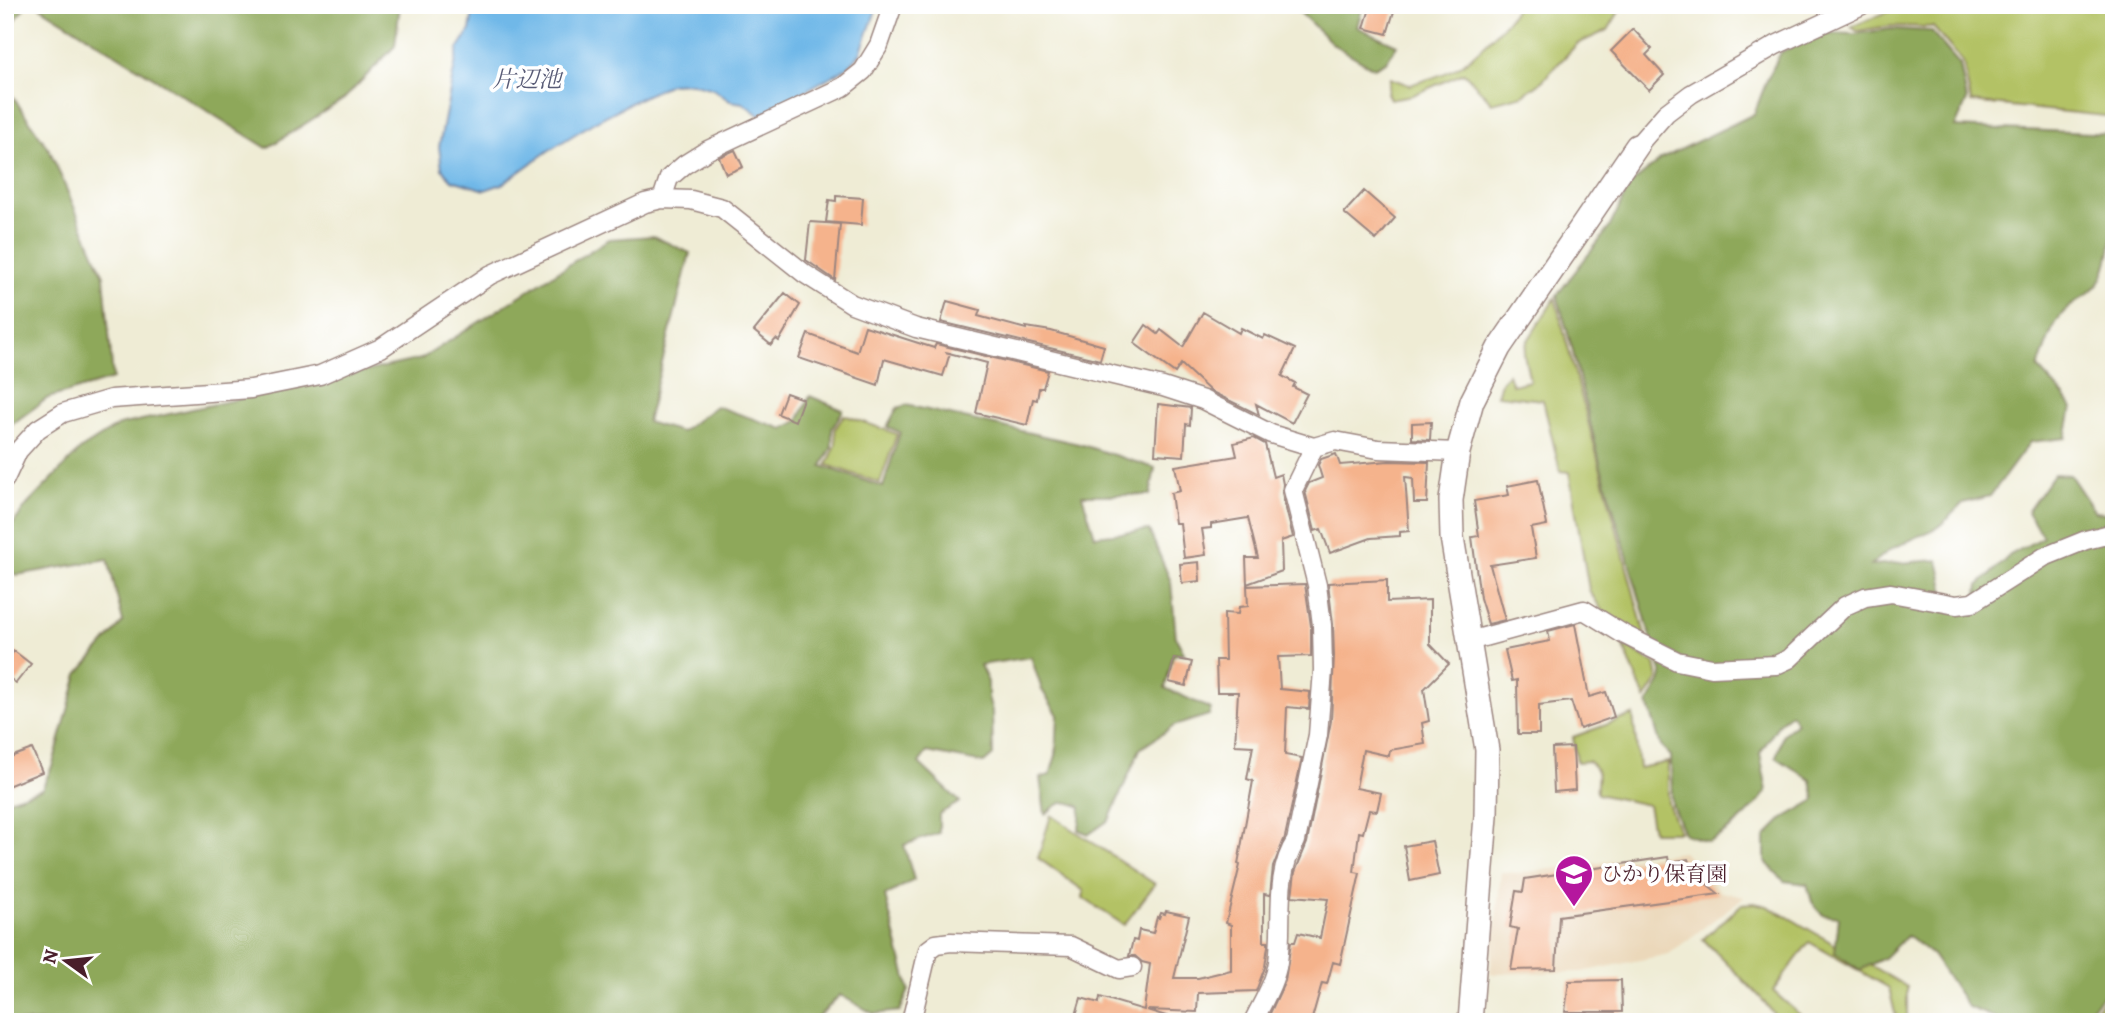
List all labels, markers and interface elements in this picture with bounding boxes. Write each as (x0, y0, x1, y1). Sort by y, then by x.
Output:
water label: 片辺池 (493, 64, 565, 95)
school or university icon: ひかり保育園 (1553, 853, 1595, 908)
place label: ひかり保育園 (1601, 860, 1727, 888)
north arrow (32, 926, 102, 996)
text: N (36, 947, 65, 967)

